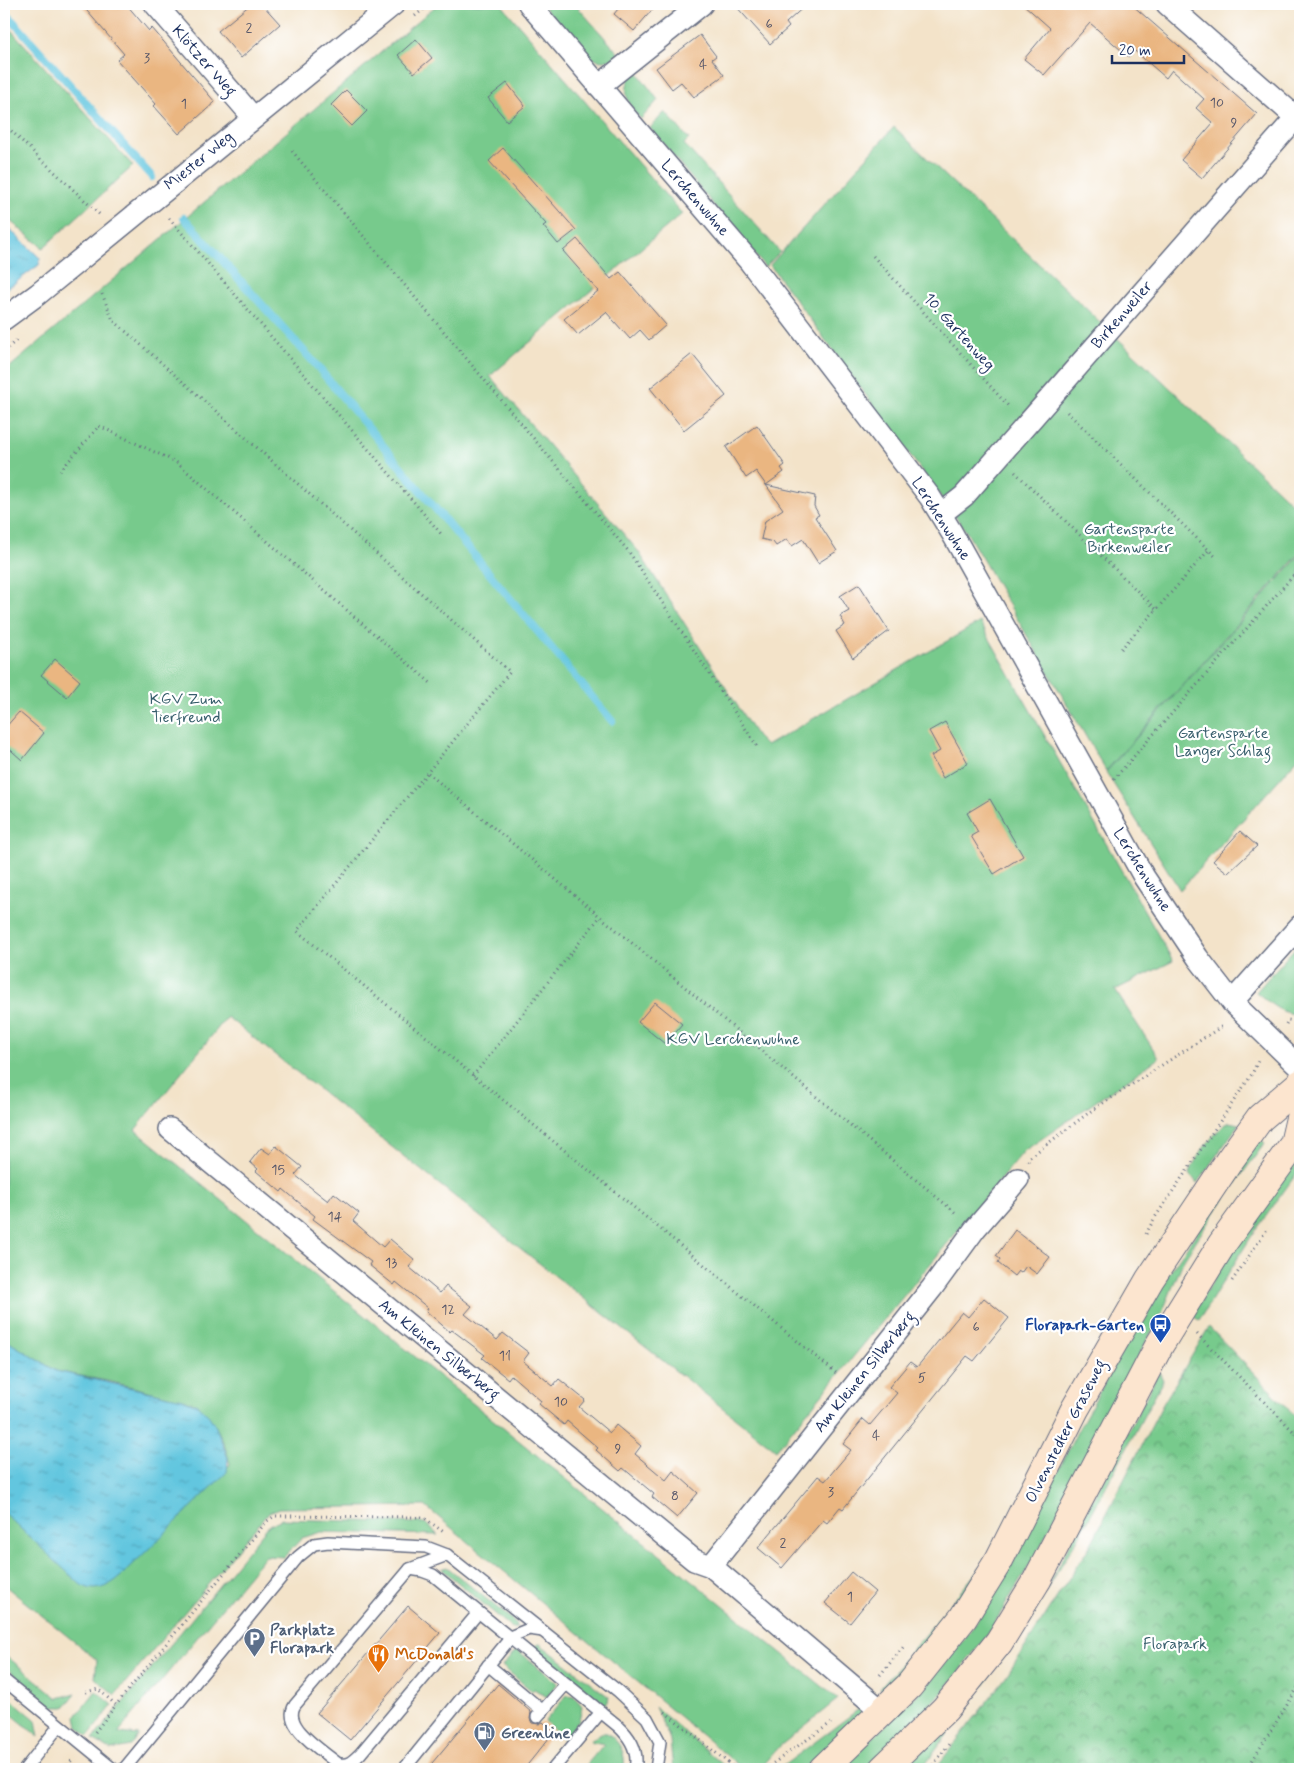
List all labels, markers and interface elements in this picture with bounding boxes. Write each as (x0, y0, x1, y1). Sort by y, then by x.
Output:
house number: 6 (765, 15, 773, 33)
house number: 2 (246, 19, 253, 37)
street label: Klötzer Weg (166, 21, 241, 102)
scale bar (1112, 32, 1184, 64)
text: 20 m (1119, 41, 1151, 61)
house number: 3 (144, 49, 150, 67)
house number: 4 (699, 56, 707, 74)
house number: 10 (1210, 94, 1224, 112)
house number: 1 (181, 95, 187, 113)
house number: 9 (1231, 114, 1238, 132)
street label: Miester Weg (160, 127, 239, 196)
street label: Lerchenwuhne (656, 155, 734, 241)
street label: Birkenweiler (1087, 276, 1158, 353)
street label: 10. Gartenweg (918, 289, 1000, 376)
street label: Lerchenwuhne (906, 473, 976, 565)
park label: Gartensparte Birkenweiler (1084, 519, 1174, 558)
park label: KGV Zum Tierfreund (149, 689, 223, 728)
park label: Gartensparte Langer Schlag (1175, 723, 1271, 763)
street label: Lerchenwuhne (1108, 824, 1176, 916)
park label: KGV Lerchenwuhne (666, 1029, 800, 1050)
house number: 15 (271, 1161, 285, 1179)
house number: 14 (328, 1208, 343, 1226)
house number: 13 (385, 1254, 397, 1272)
street label: Am Kleinen Silberberg (373, 1295, 504, 1406)
house number: 12 (441, 1301, 455, 1319)
street label: Am Kleinen Silberberg (810, 1307, 921, 1438)
bus stop icon: Florapark-Garten (1148, 1313, 1172, 1344)
place label: Florapark-Garten (1025, 1315, 1144, 1336)
house number: 6 (972, 1318, 980, 1336)
house number: 11 (499, 1347, 511, 1365)
street label: Olvenstedter Graseweg (1021, 1356, 1112, 1507)
house number: 5 (918, 1369, 926, 1387)
house number: 10 (554, 1393, 568, 1411)
house number: 4 (872, 1427, 880, 1445)
house number: 9 (615, 1440, 622, 1458)
house number: 3 (828, 1483, 834, 1501)
house number: 8 (671, 1487, 679, 1505)
house number: 2 (780, 1534, 787, 1552)
house number: 1 (847, 1588, 853, 1606)
place label: Parkplatz Florapark (270, 1620, 335, 1659)
parking icon: Parkplatz Florapark (242, 1627, 266, 1658)
park label: Florapark (1143, 1634, 1207, 1655)
restaurant icon: McDonald's (367, 1642, 391, 1673)
place label: McDonald's (395, 1644, 474, 1665)
fuel station icon: Greenline (473, 1721, 497, 1752)
place label: Greenline (501, 1723, 570, 1744)

